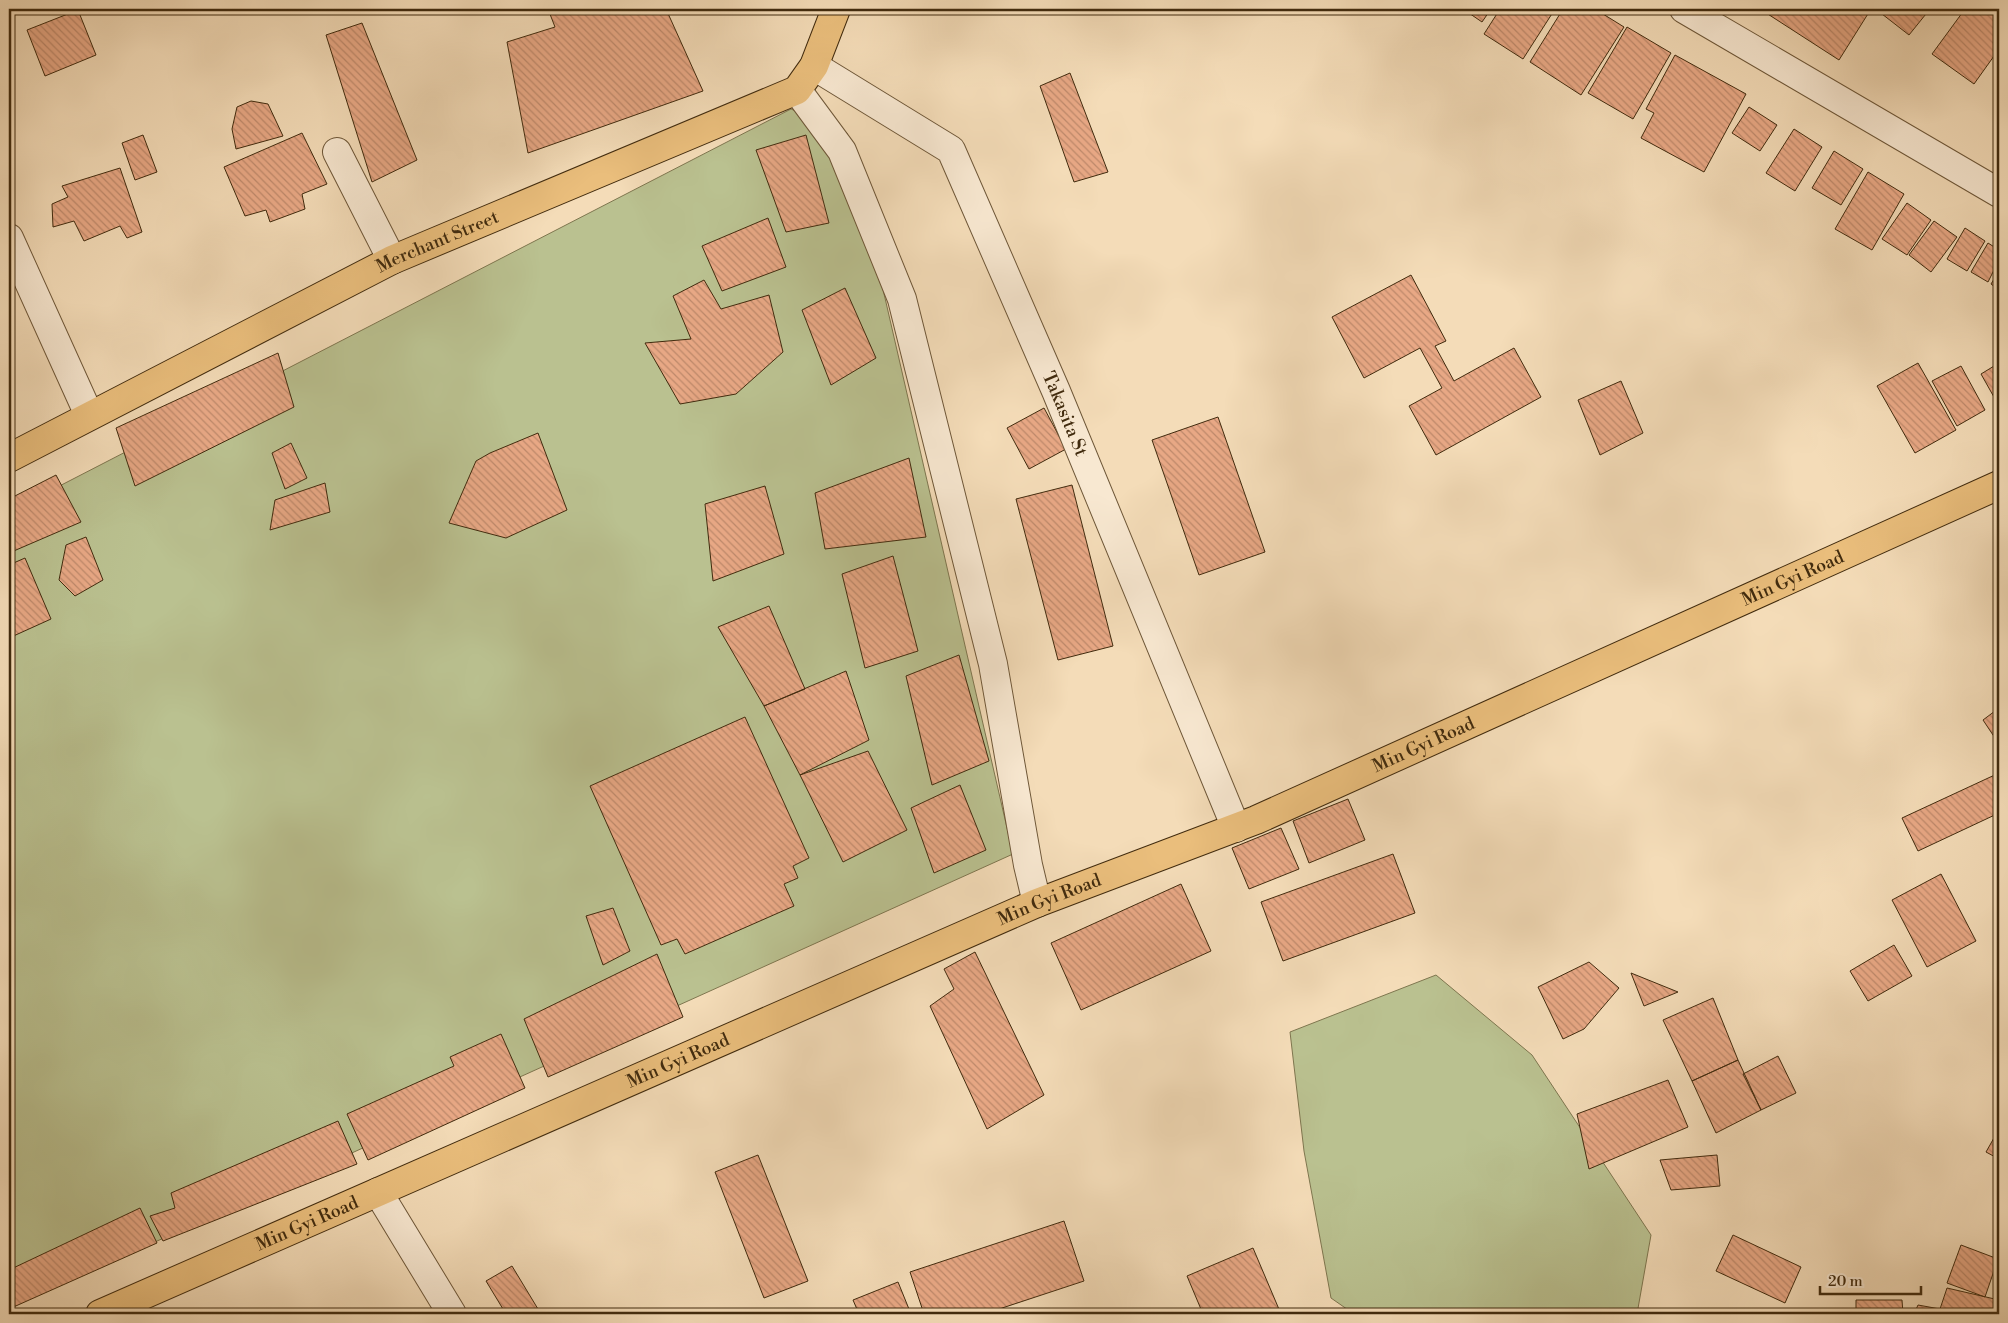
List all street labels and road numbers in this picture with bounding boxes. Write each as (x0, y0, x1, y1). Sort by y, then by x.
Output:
street label: Merchant Street (372, 205, 503, 278)
street label: Takasita St (1037, 368, 1093, 460)
street label: Min Gyi Road (1738, 545, 1848, 612)
street label: Min Gyi Road (1369, 712, 1479, 778)
street label: Min Gyi Road (994, 868, 1105, 931)
street label: Min Gyi Road (623, 1028, 734, 1094)
street label: Min Gyi Road (252, 1191, 363, 1256)

